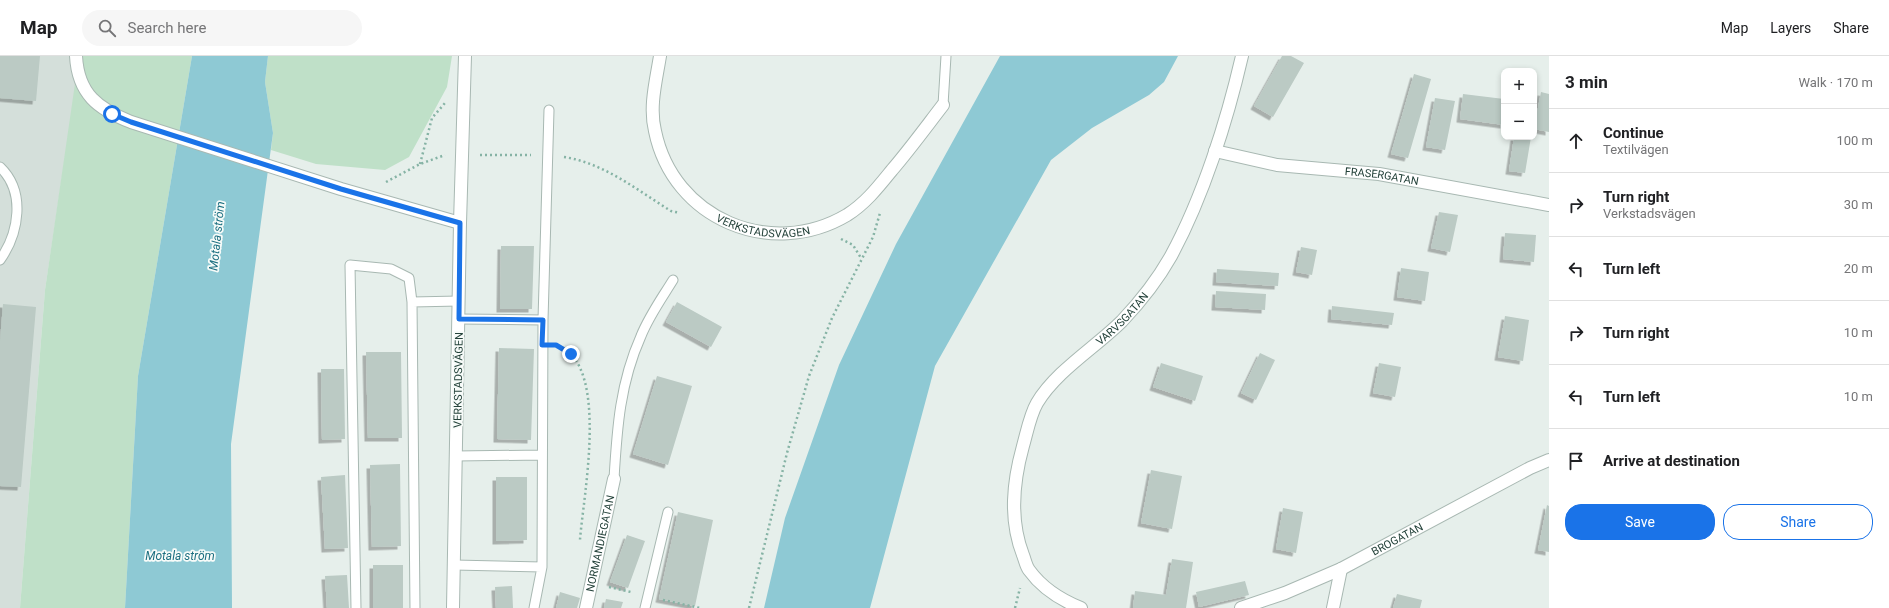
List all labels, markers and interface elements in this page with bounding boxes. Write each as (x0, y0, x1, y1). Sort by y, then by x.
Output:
search box (82, 10, 362, 46)
text: Map (20, 16, 58, 39)
icon: search (96, 17, 118, 39)
text: Search here (128, 19, 206, 37)
text: Map (1721, 20, 1748, 36)
text: Layers (1770, 20, 1811, 36)
text: Share (1833, 20, 1869, 36)
map controls (1501, 68, 1537, 140)
button: + (1501, 68, 1537, 104)
text: 3 min (1565, 72, 1608, 92)
text: Walk · 170 m (1798, 75, 1873, 90)
button: − (1501, 104, 1537, 140)
route start (103, 105, 121, 123)
text: Continue (1603, 124, 1664, 142)
icon: ahead (1565, 130, 1587, 152)
text: 100 m (1836, 133, 1873, 148)
text: Textilvägen (1603, 142, 1669, 157)
street label: FRASERGATAN (1344, 165, 1420, 188)
text: Turn right (1603, 188, 1669, 206)
icon: right (1565, 194, 1587, 216)
text: 30 m (1844, 197, 1873, 212)
water label: Motala ström (206, 201, 228, 271)
text: Verkstadsvägen (1603, 206, 1696, 221)
street label: VERKSTADSVÄGEN (714, 212, 811, 240)
icon: left (1565, 258, 1587, 280)
text: Turn left (1603, 260, 1660, 278)
text: 20 m (1844, 261, 1873, 276)
street label: VARVSGATAN (1094, 290, 1151, 348)
icon: right (1565, 322, 1587, 344)
text: Turn right (1603, 324, 1669, 342)
text: 10 m (1844, 325, 1873, 340)
street label: VERKSTADSVÄGEN (451, 332, 466, 428)
route end (562, 345, 580, 363)
icon: left (1565, 386, 1587, 408)
text: Turn left (1603, 388, 1660, 406)
text: 10 m (1844, 389, 1873, 404)
icon: arrive (1565, 450, 1587, 472)
text: Arrive at destination (1603, 452, 1740, 470)
street label: NORMANDIEGATAN (584, 494, 617, 593)
button: Save (1565, 504, 1715, 540)
button: Share (1723, 504, 1873, 540)
street label: BROGATAN (1369, 520, 1425, 558)
water label: Motala ström (145, 549, 215, 563)

